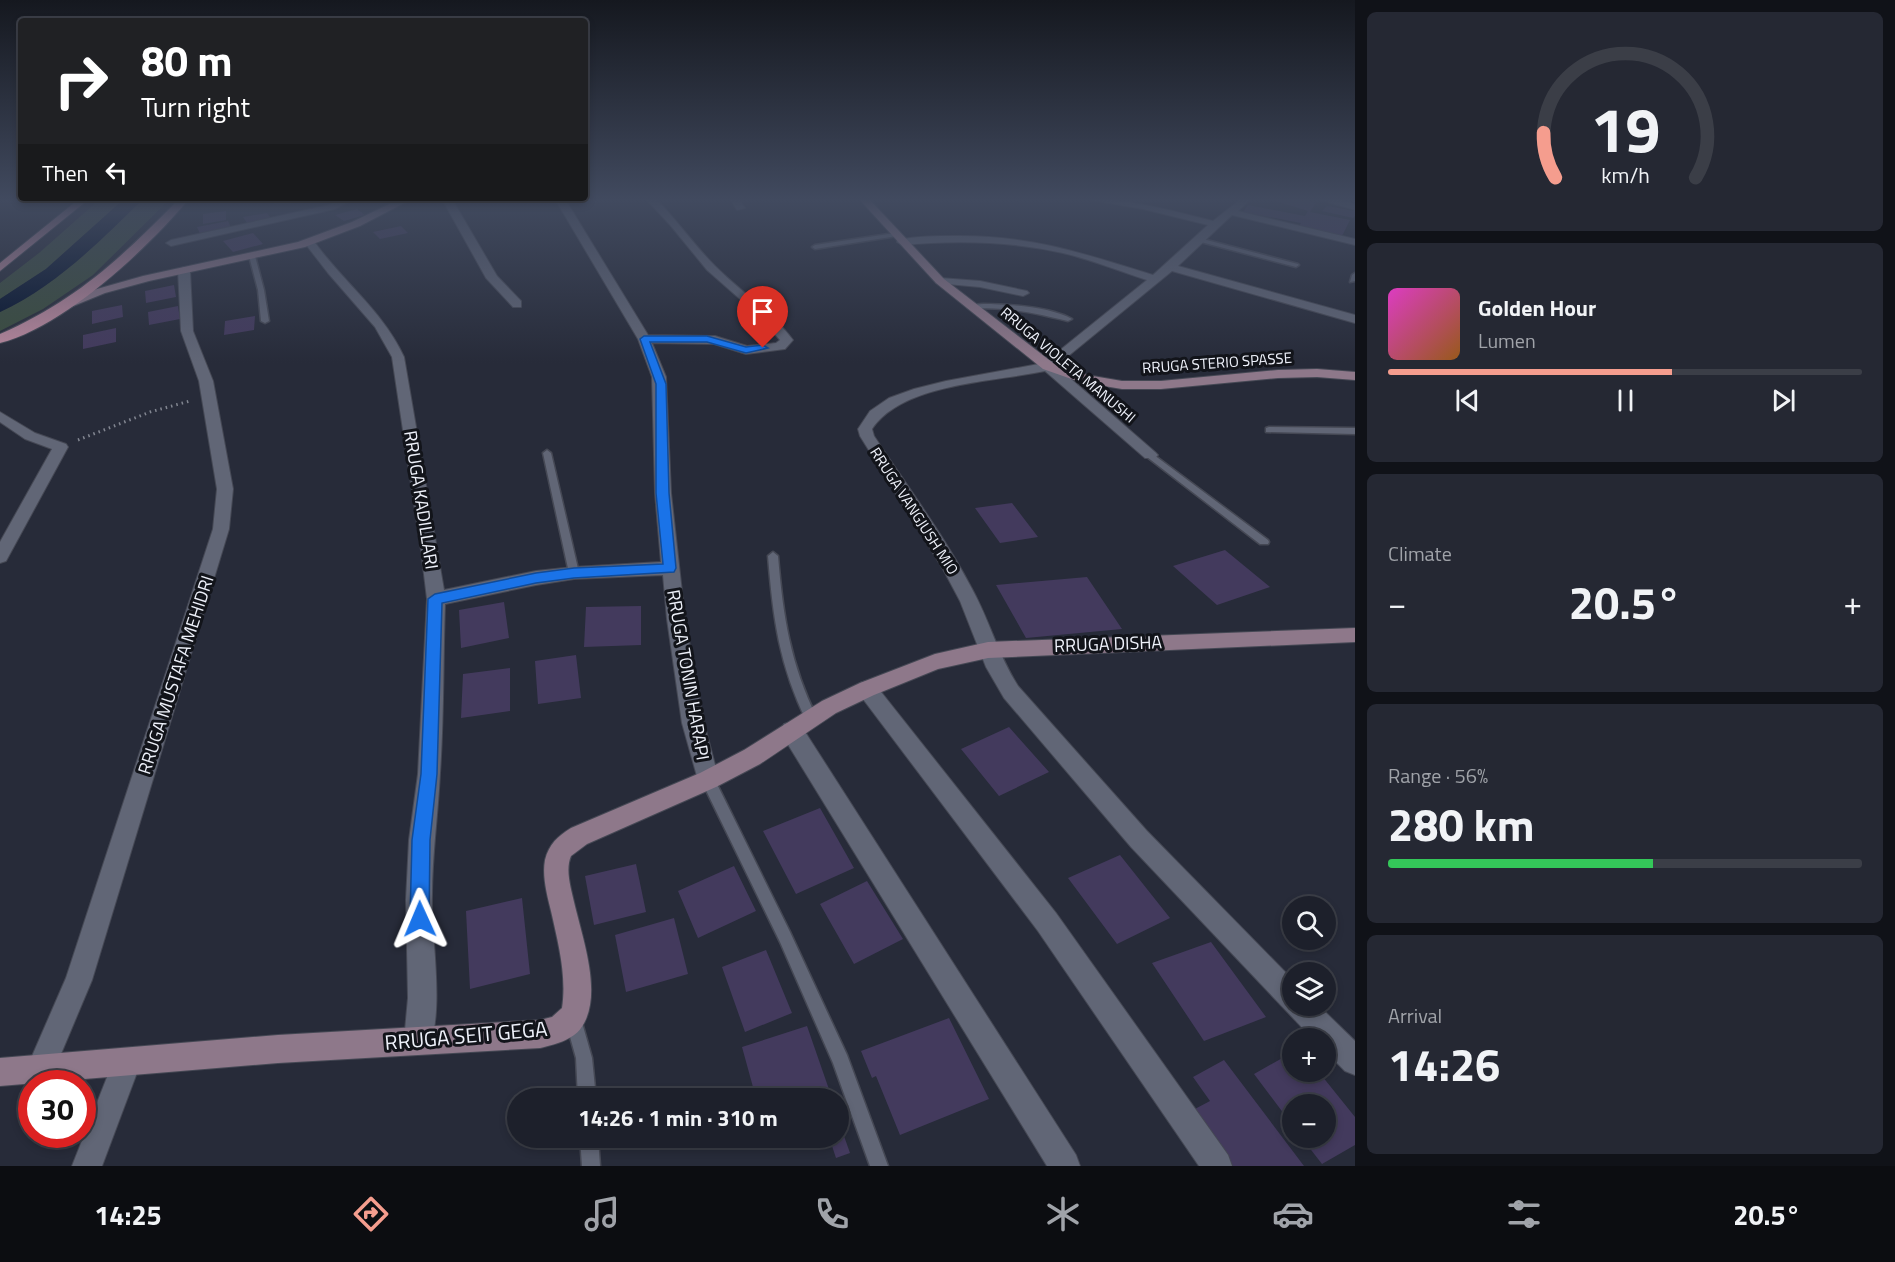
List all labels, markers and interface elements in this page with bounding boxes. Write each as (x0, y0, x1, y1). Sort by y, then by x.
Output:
text: 80 m (141, 28, 233, 92)
icon: right (42, 42, 120, 120)
text: 19 (1590, 82, 1660, 177)
text: Turn right (141, 86, 250, 127)
text: Then (42, 156, 88, 190)
icon: left (100, 156, 133, 189)
text: km/h (1601, 160, 1649, 192)
pin (737, 286, 788, 348)
text: Golden Hour (1478, 291, 1596, 325)
icon: arrive (746, 295, 779, 328)
street label: RRUGA VIOLETA MANUSHI (996, 301, 1141, 428)
text: Lumen (1478, 325, 1536, 356)
street label: RRUGA STERIO SPASSE (1141, 346, 1293, 379)
icon: previous (1451, 384, 1484, 417)
icon: pause (1609, 384, 1642, 417)
icon: next (1767, 384, 1800, 417)
street label: RRUGA KADILLARI (397, 429, 446, 571)
street label: RRUGA VANGJUSH MIO (865, 442, 964, 579)
text: Climate (1388, 538, 1452, 569)
text: 20.5° (1569, 568, 1681, 636)
street label: RRUGA MUSTAFA MEHIDRI (131, 572, 220, 778)
text: − (1388, 578, 1406, 628)
text: + (1844, 578, 1862, 628)
street label: RRUGA TONIN HARAPI (660, 587, 717, 762)
street label: RRUGA DISHA (1053, 628, 1163, 659)
text: Range · 56% (1388, 760, 1488, 791)
text: 280 km (1388, 790, 1534, 858)
position arrow (388, 887, 452, 951)
map controls (1282, 896, 1336, 1148)
button: search (1282, 896, 1336, 950)
button: layers (1282, 962, 1336, 1016)
text: Arrival (1388, 1000, 1442, 1031)
street label: RRUGA SEIT GEGA (383, 1012, 549, 1058)
button: + (1282, 1028, 1336, 1082)
text: 14:26 (1388, 1030, 1500, 1098)
speed limit sign: 30 (18, 1070, 96, 1148)
button: − (1282, 1094, 1336, 1148)
text: 14:26 · 1 min · 310 m (578, 1101, 778, 1135)
icon: directions (350, 1193, 392, 1235)
icon: music (581, 1193, 623, 1235)
icon: phone (811, 1193, 853, 1235)
icon: climate (1042, 1193, 1084, 1235)
icon: car (1272, 1193, 1314, 1235)
icon: filters (1503, 1193, 1545, 1235)
text: 14:25 (94, 1194, 162, 1235)
text: 20.5° (1733, 1194, 1801, 1235)

